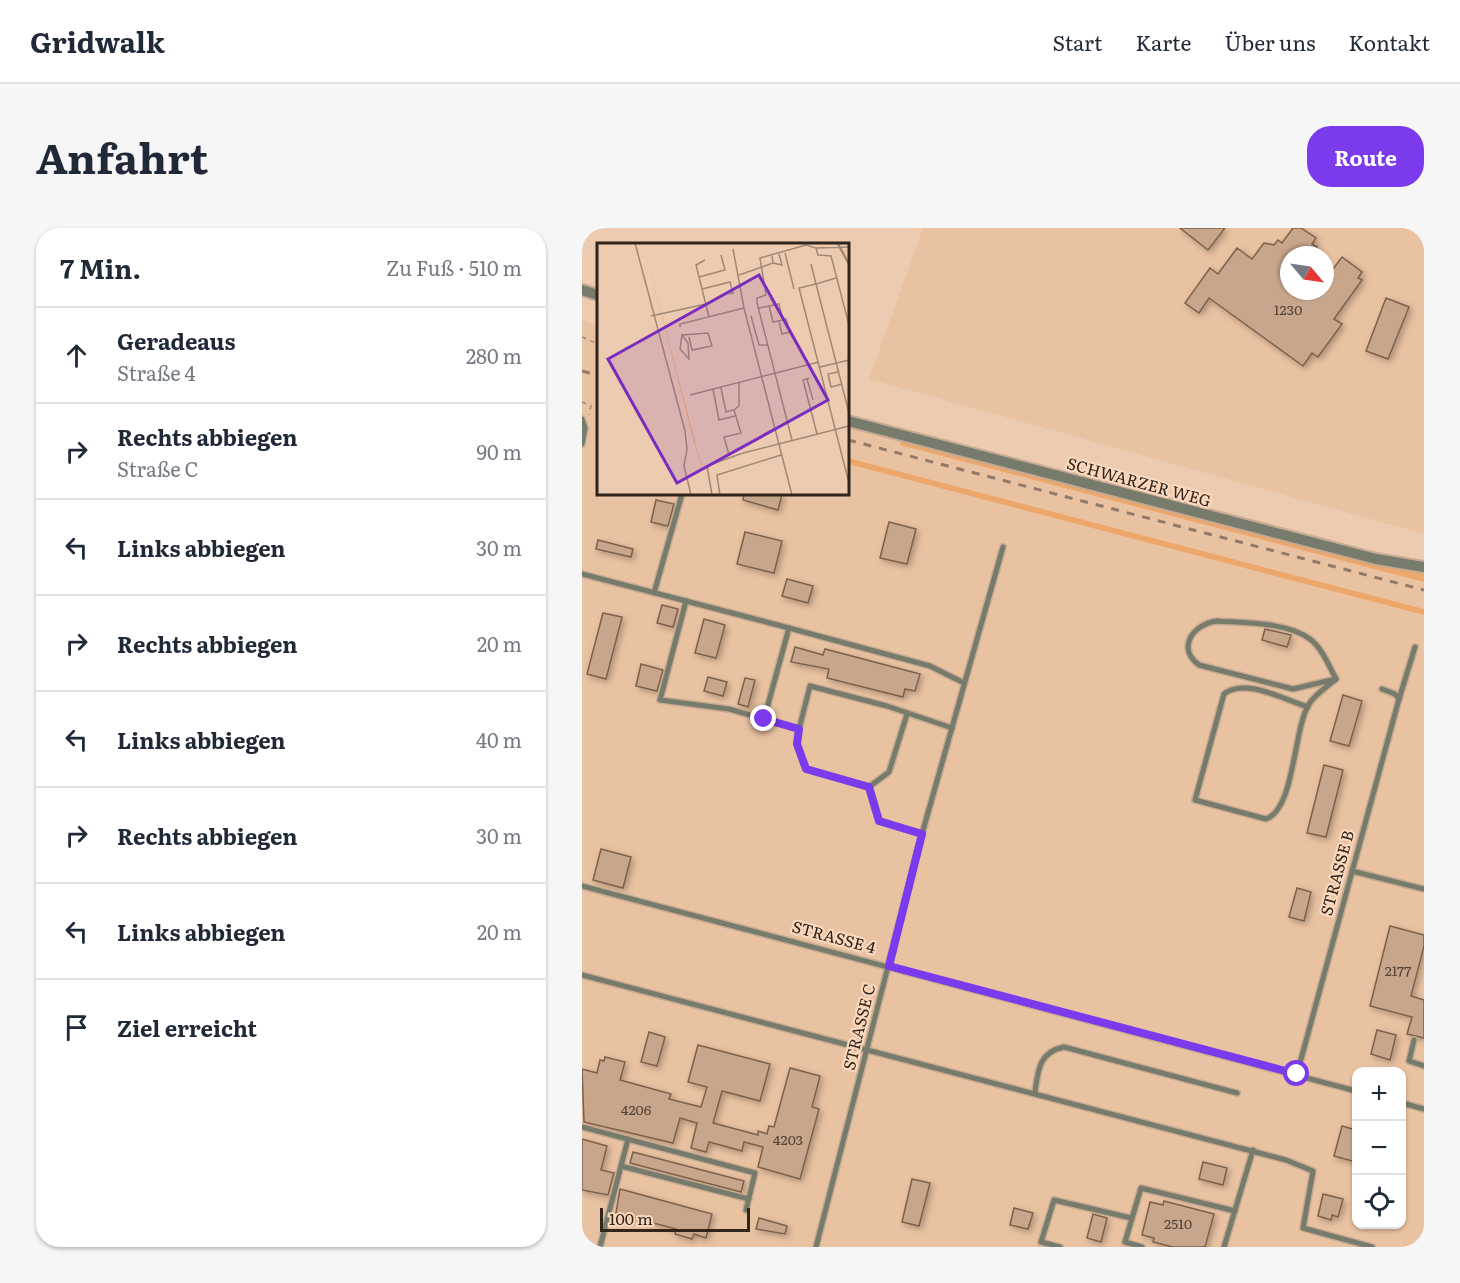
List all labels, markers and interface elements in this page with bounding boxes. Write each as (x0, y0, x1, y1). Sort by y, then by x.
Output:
text: Gridwalk (30, 20, 165, 62)
text: Start (1052, 26, 1103, 57)
text: Karte (1136, 26, 1191, 57)
text: Über uns (1224, 26, 1315, 57)
text: Kontakt (1348, 26, 1430, 57)
text: Anfahrt (36, 125, 208, 187)
button: Route (1307, 126, 1424, 187)
inset map (597, 243, 849, 495)
north arrow (1280, 246, 1334, 300)
text: 7 Min. (60, 248, 141, 287)
text: Zu Fuß · 510 m (386, 252, 522, 282)
house number: 1230 (1274, 299, 1302, 319)
text: Geradeaus (117, 324, 235, 357)
icon: ahead (60, 339, 93, 372)
text: 280 m (466, 340, 522, 370)
text: Straße 4 (117, 357, 196, 387)
text: Rechts abbiegen (117, 420, 297, 453)
icon: right (60, 435, 93, 468)
text: 90 m (477, 436, 522, 466)
street label: SCHWARZER WEG (1064, 450, 1214, 512)
text: Straße C (117, 453, 199, 483)
icon: left (60, 531, 93, 564)
text: Links abbiegen (117, 531, 286, 564)
text: 30 m (476, 532, 522, 562)
icon: right (60, 627, 93, 660)
text: Rechts abbiegen (117, 627, 297, 660)
text: 20 m (477, 628, 522, 658)
route end (750, 705, 776, 731)
icon: left (60, 723, 93, 756)
text: Links abbiegen (117, 723, 286, 756)
text: 40 m (476, 724, 522, 754)
icon: right (60, 819, 93, 852)
text: Rechts abbiegen (117, 819, 297, 852)
text: 30 m (476, 820, 522, 850)
street label: STRASSE B (1313, 827, 1359, 918)
street label: STRASSE 4 (790, 913, 879, 959)
icon: left (60, 915, 93, 948)
text: Links abbiegen (117, 915, 286, 948)
text: 20 m (477, 916, 522, 946)
house number: 2177 (1385, 960, 1411, 980)
street label: STRASSE C (836, 981, 880, 1072)
icon: arrive (60, 1011, 93, 1044)
text: Ziel erreicht (117, 1011, 257, 1044)
route start (1283, 1060, 1309, 1086)
map controls (1352, 1067, 1406, 1229)
button: + (1352, 1067, 1406, 1121)
house number: 4206 (621, 1099, 652, 1119)
button: − (1352, 1121, 1406, 1175)
house number: 4203 (773, 1129, 803, 1149)
button: locate (1352, 1175, 1406, 1229)
scale bar (600, 1205, 750, 1232)
text: 100 m (609, 1206, 653, 1230)
house number: 2510 (1164, 1213, 1192, 1233)

